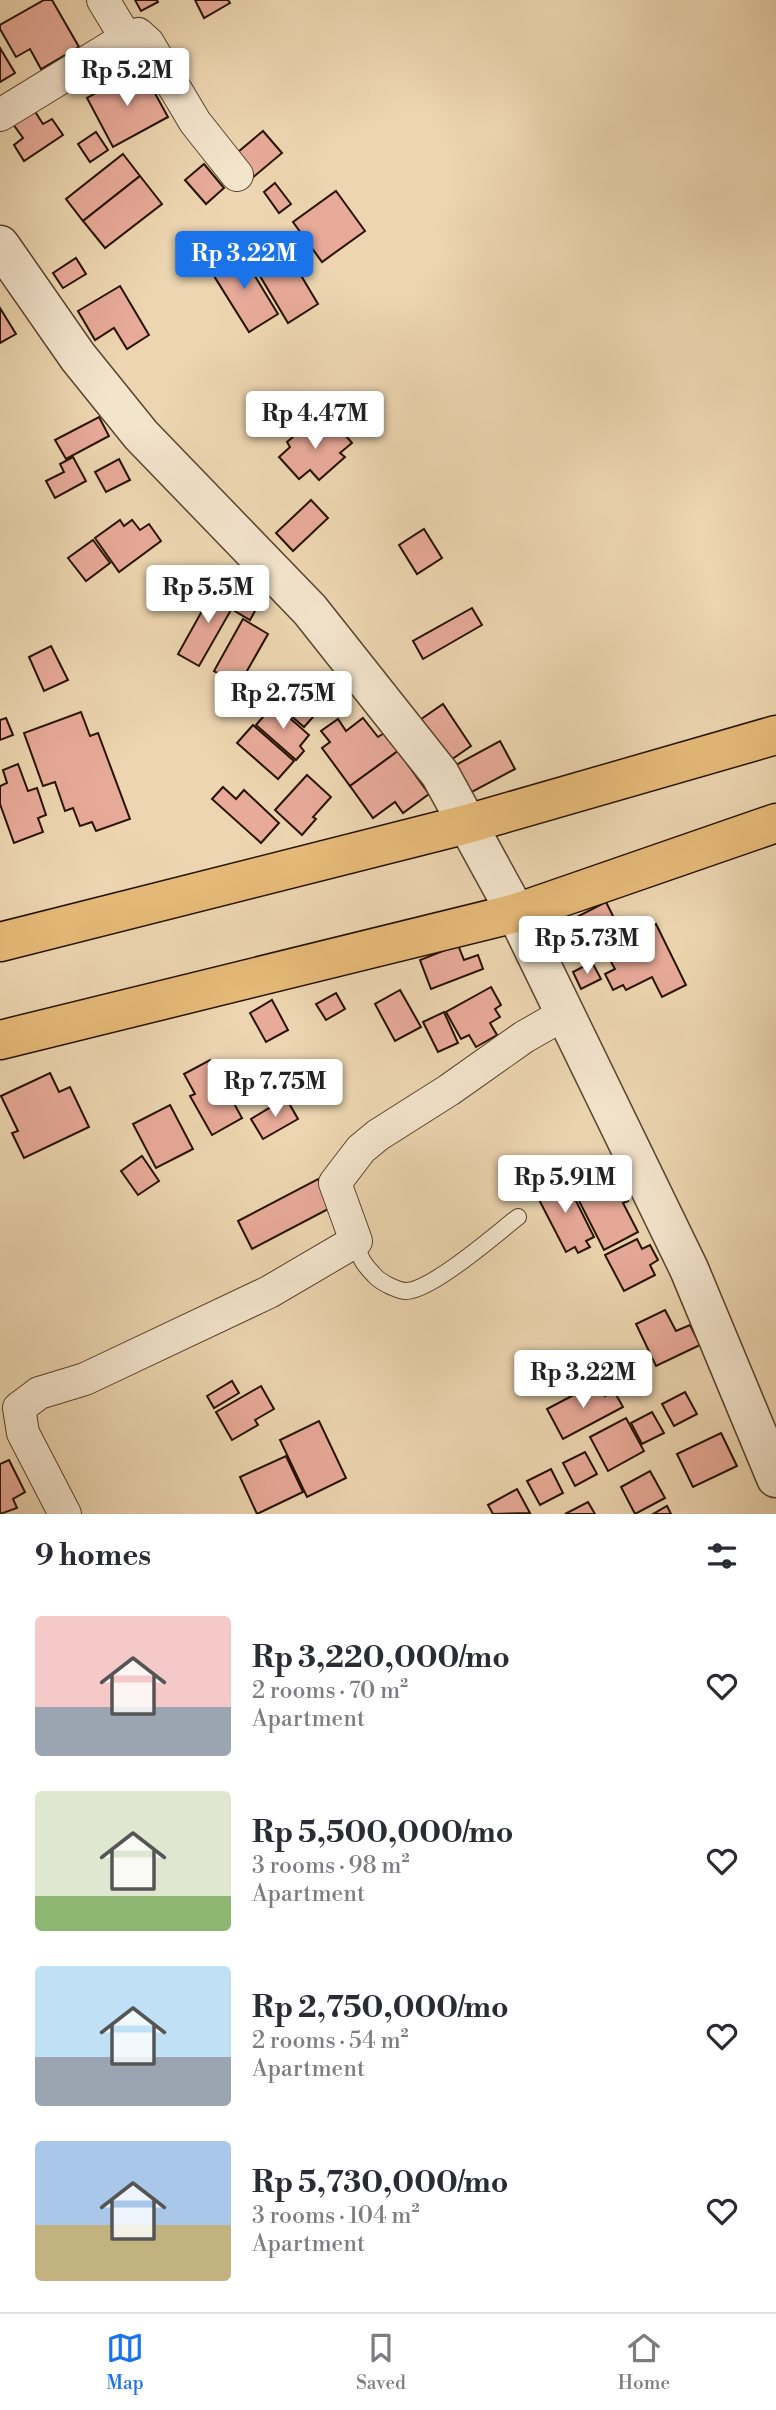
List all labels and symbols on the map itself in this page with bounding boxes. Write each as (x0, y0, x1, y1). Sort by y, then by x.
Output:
pin: Rp 5.2M (62, 48, 192, 108)
pin: Rp 3.22M (172, 232, 316, 291)
pin: Rp 4.47M (243, 392, 387, 451)
pin: Rp 5.5M (143, 566, 273, 625)
pin: Rp 2.75M (211, 672, 355, 731)
pin: Rp 5.73M (515, 916, 659, 976)
pin: Rp 7.75M (203, 1060, 347, 1119)
pin: Rp 5.91M (493, 1156, 637, 1215)
pin: Rp 3.22M (511, 1350, 655, 1410)

